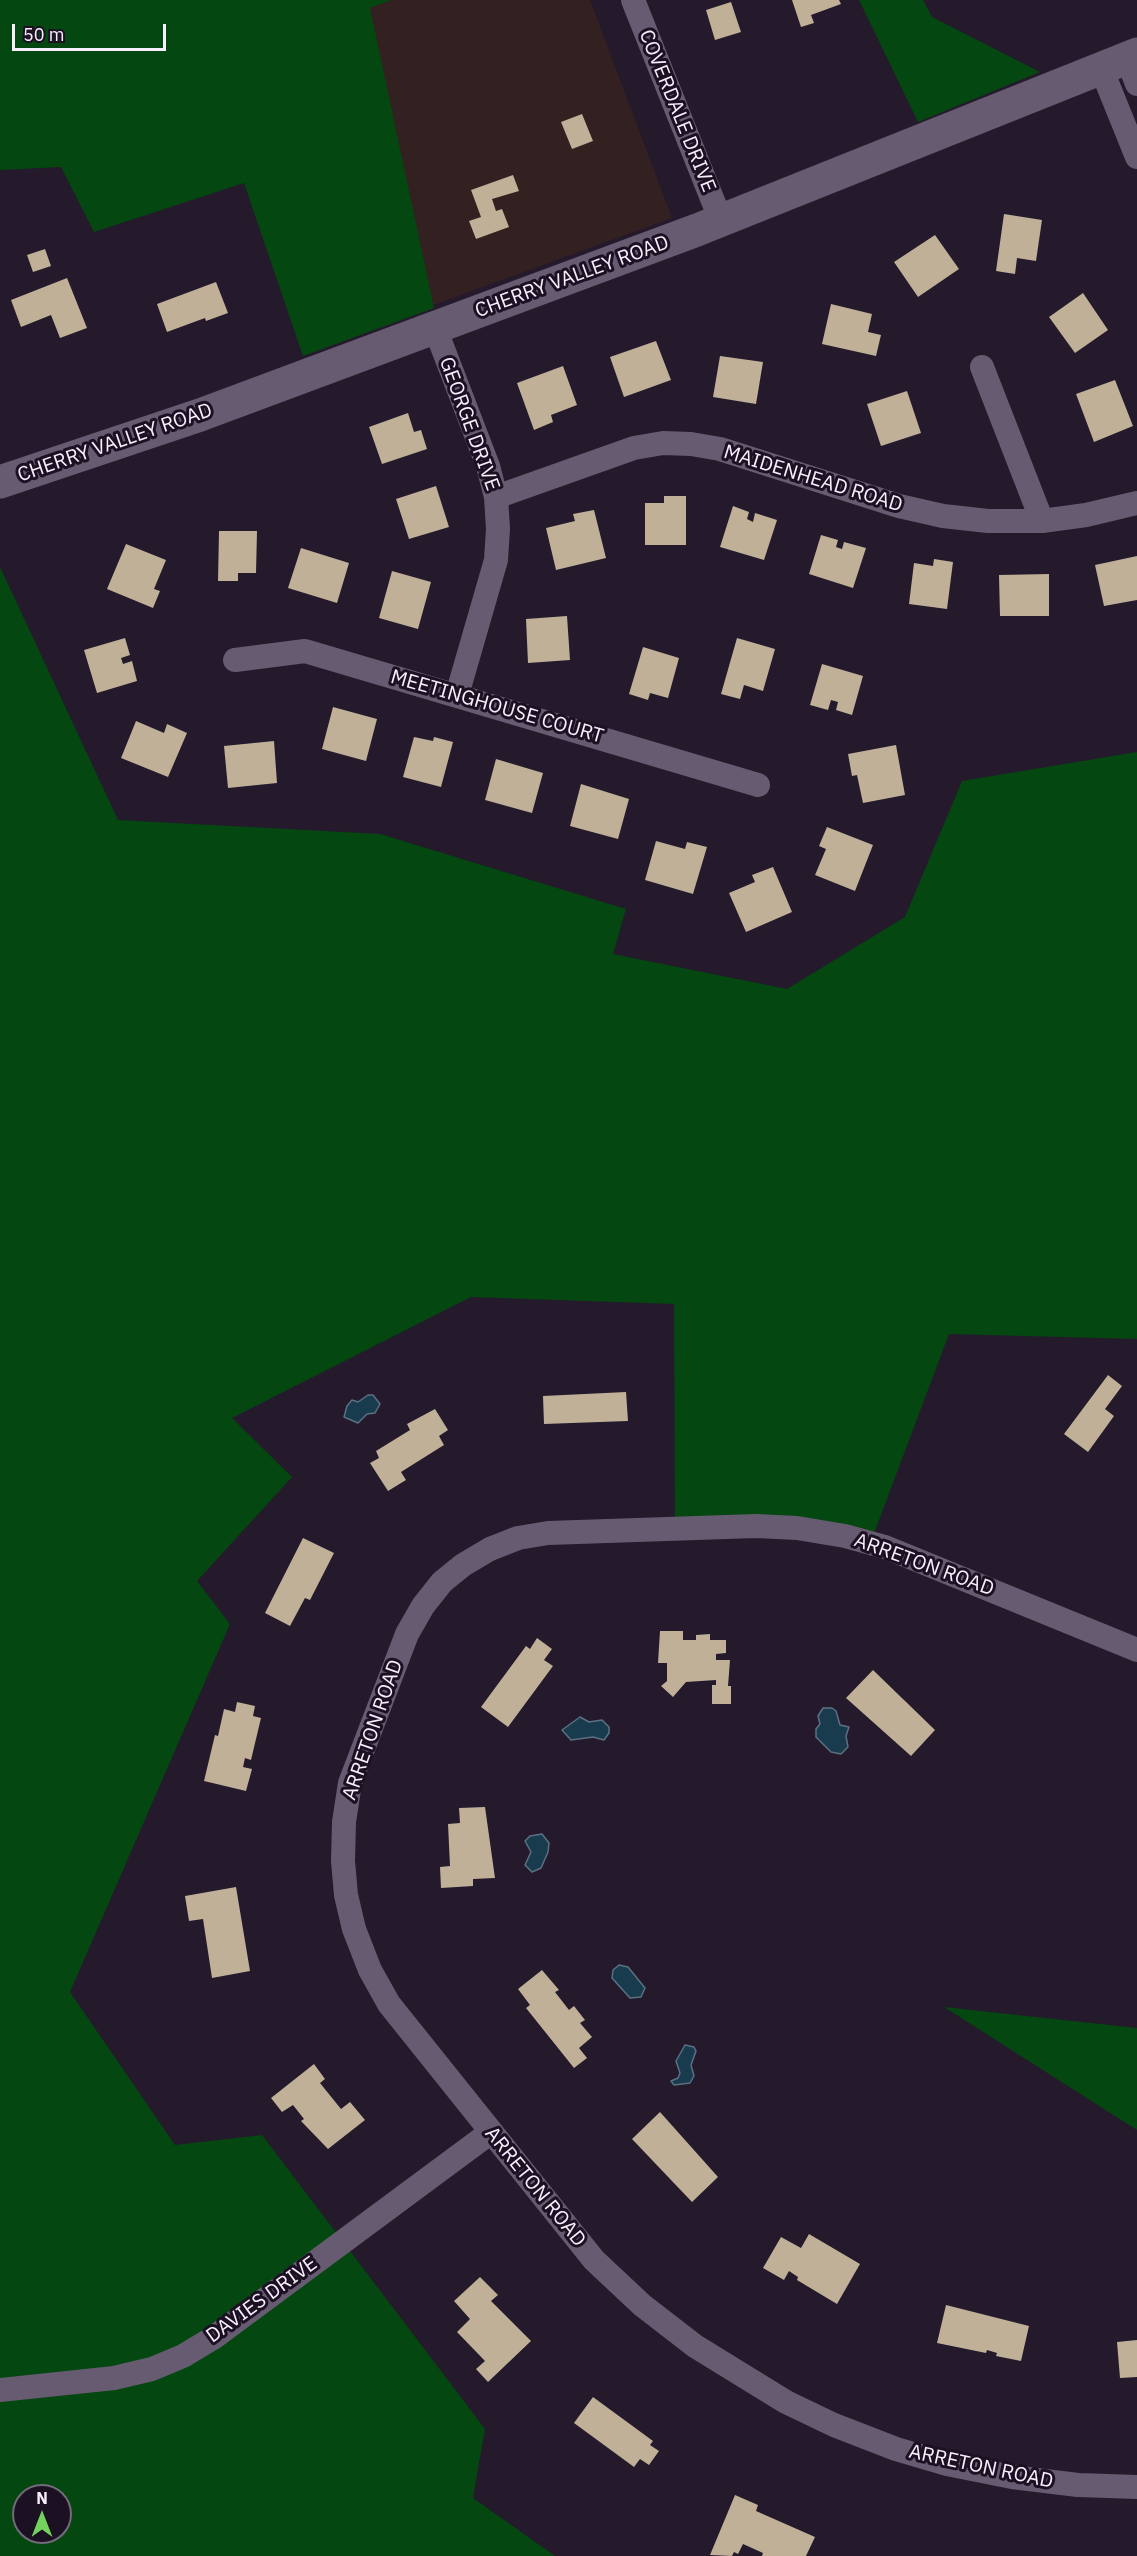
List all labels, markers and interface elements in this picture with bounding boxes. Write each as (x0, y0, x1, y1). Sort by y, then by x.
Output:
scale bar (15, 12, 170, 50)
text: 50 m (23, 23, 65, 46)
street label: COVERDALE DRIVE (633, 26, 721, 196)
street label: CHERRY VALLEY ROAD (472, 231, 672, 323)
street label: GEORGE DRIVE (434, 354, 504, 494)
street label: CHERRY VALLEY ROAD (14, 398, 216, 488)
street label: MAIDENHEAD ROAD (721, 440, 905, 518)
street label: MEETINGHOUSE COURT (388, 665, 606, 749)
street label: ARRETON ROAD (851, 1529, 997, 1601)
street label: ARRETON ROAD (338, 1657, 408, 1803)
street label: ARRETON ROAD (479, 2122, 591, 2252)
street label: DAVIES DRIVE (202, 2252, 322, 2348)
street label: ARRETON ROAD (907, 2440, 1055, 2494)
north arrow (12, 2484, 72, 2544)
text: N (36, 2488, 48, 2508)

